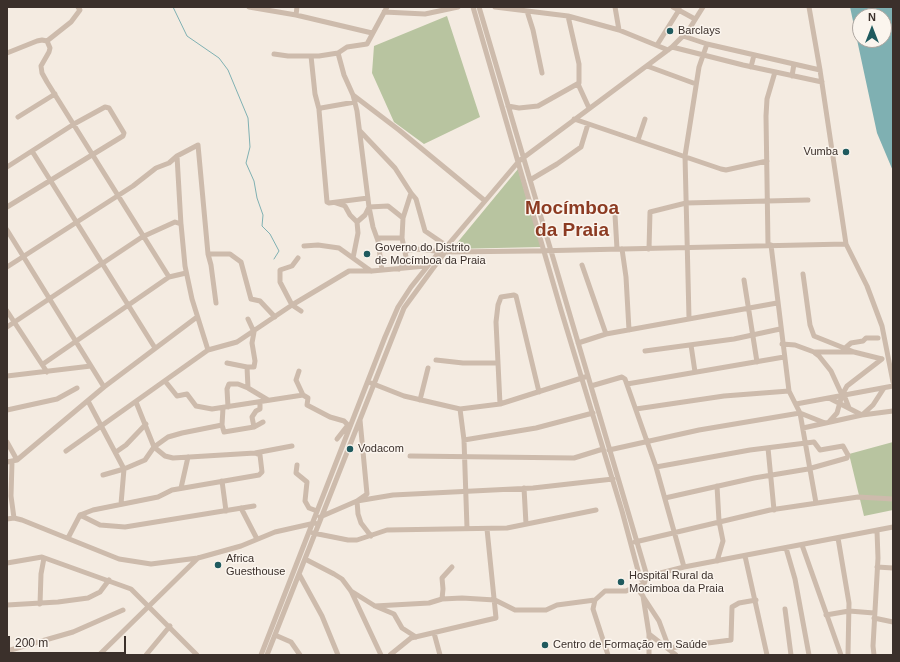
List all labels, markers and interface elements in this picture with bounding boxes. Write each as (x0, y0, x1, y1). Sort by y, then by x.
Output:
north arrow (852, 8, 892, 48)
text: N (868, 11, 876, 23)
place label: Barclays (678, 24, 720, 38)
marker: Barclays (665, 26, 675, 36)
place label: Vumba (804, 145, 838, 159)
marker: Vumba (841, 147, 851, 157)
district label: Mocímboa da Praia (525, 198, 619, 242)
place label: Governo do Distrito de Mocímboa da Praia (375, 241, 486, 267)
marker: Governo do Distrito de Mocímboa da Praia (362, 249, 372, 259)
place label: Vodacom (358, 442, 404, 456)
marker: Vodacom (345, 444, 355, 454)
place label: Africa Guesthouse (226, 552, 285, 578)
marker: Africa Guesthouse (213, 560, 223, 570)
place label: Hospital Rural da Mocimboa da Praia (629, 569, 724, 595)
marker: Hospital Rural da Mocimboa da Praia (616, 577, 626, 587)
scale bar (10, 628, 128, 654)
text: 200 m (15, 636, 48, 650)
place label: Centro de Formação em Saúde (553, 638, 707, 652)
marker: Centro de Formação em Saúde (540, 640, 550, 650)

